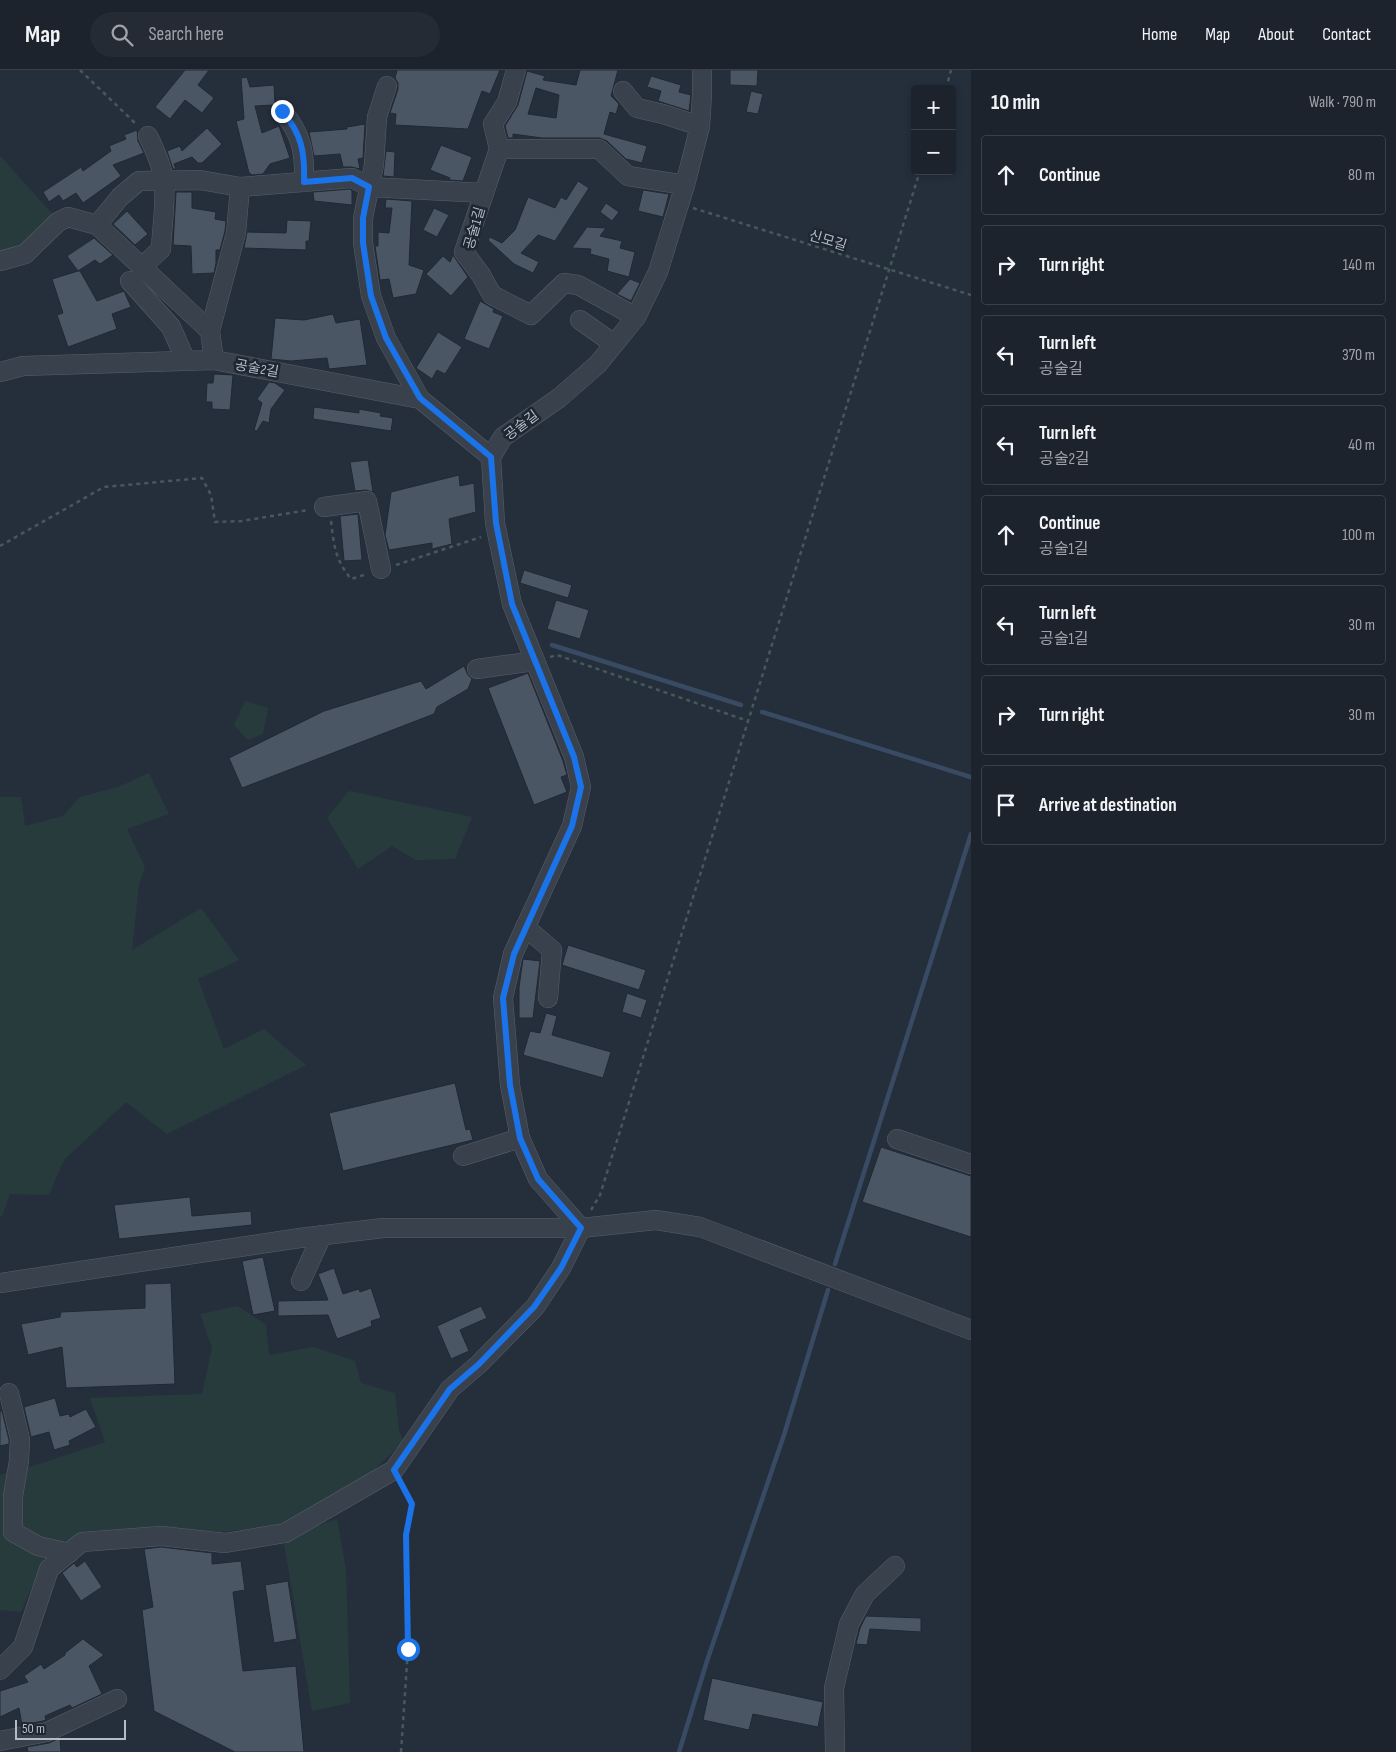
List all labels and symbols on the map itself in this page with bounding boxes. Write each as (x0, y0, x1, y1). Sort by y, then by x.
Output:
route end (271, 100, 294, 123)
street label: 공술1길 (460, 205, 489, 251)
street label: 신모길 (807, 227, 849, 254)
street label: 공술2길 (234, 356, 280, 381)
street label: 공술길 (501, 407, 542, 444)
route start (397, 1638, 420, 1661)
scale bar (15, 1717, 126, 1740)

